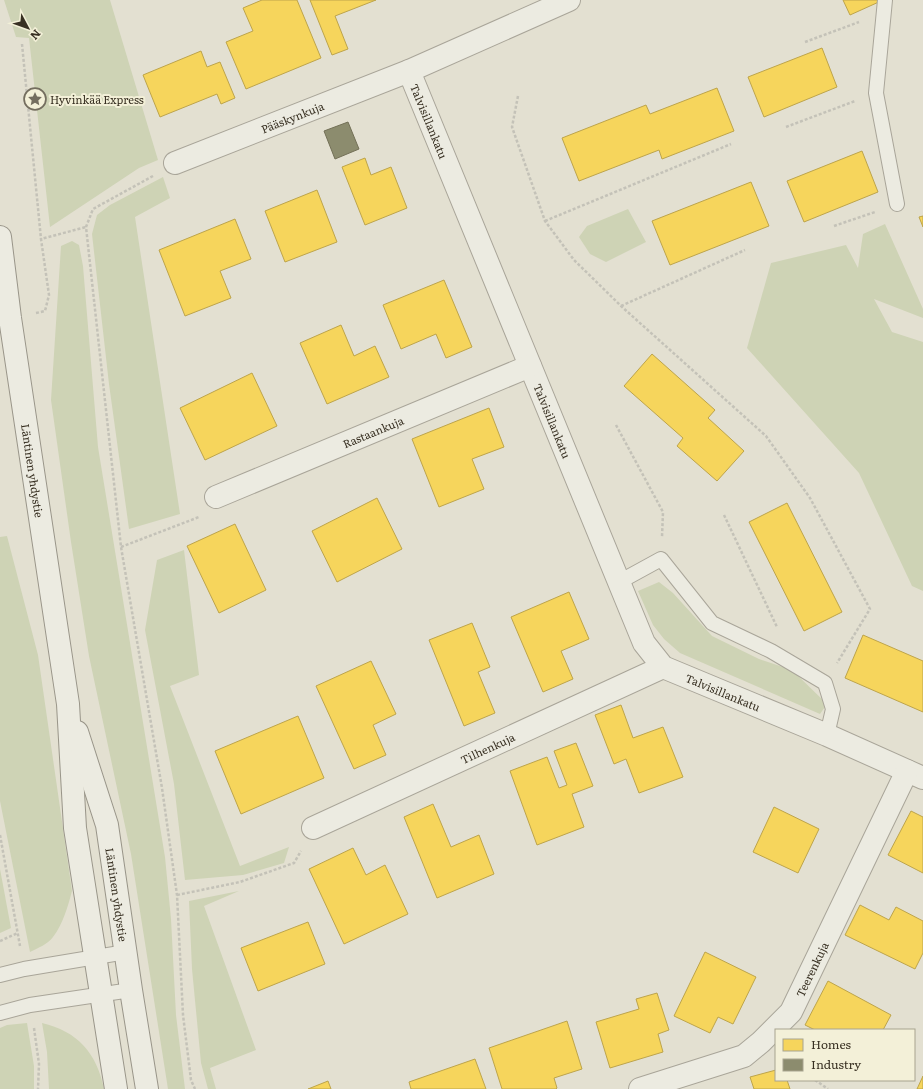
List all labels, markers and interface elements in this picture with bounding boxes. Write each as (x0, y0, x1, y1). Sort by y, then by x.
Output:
north arrow (8, 8, 48, 48)
text: N (27, 26, 45, 44)
street label: Talvisillankatu (407, 81, 452, 161)
place icon: Hyvinkää Express (22, 86, 48, 112)
place label: Hyvinkää Express (50, 91, 144, 107)
street label: Pääskynkuja (258, 97, 326, 136)
street label: Talvisillankatu (530, 381, 575, 461)
street label: Rastaankuja (340, 412, 406, 451)
street label: Läntinen yhdystie (18, 423, 48, 519)
street label: Talvisillankatu (683, 669, 763, 715)
street label: Tilhenkuja (458, 728, 517, 767)
street label: Läntinen yhdystie (102, 847, 132, 943)
street label: Teerenkuja (791, 939, 832, 1000)
legend (775, 1029, 915, 1081)
text: Homes (811, 1035, 851, 1053)
text: Industry (811, 1055, 861, 1073)

